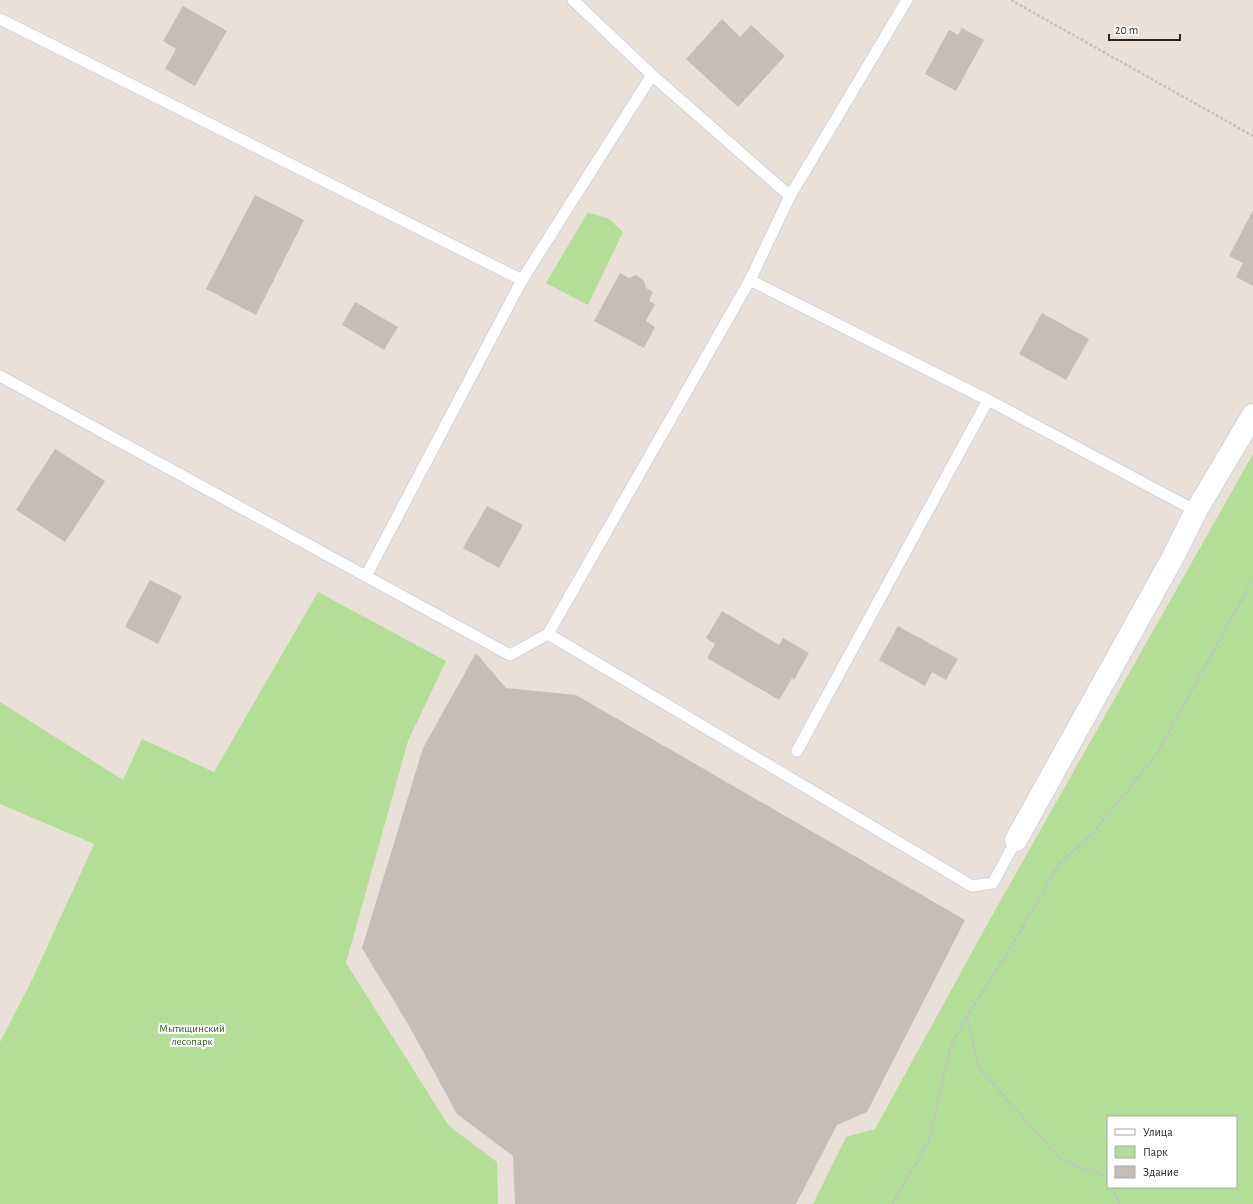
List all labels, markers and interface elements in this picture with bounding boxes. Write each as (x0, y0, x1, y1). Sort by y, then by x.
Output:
scale bar (1109, 16, 1180, 42)
text: 20 m (1115, 24, 1138, 36)
park label: Мытищинский лесопарк (159, 1023, 225, 1047)
legend (1107, 1116, 1237, 1188)
text: Улица (1143, 1126, 1173, 1138)
text: Парк (1143, 1146, 1168, 1158)
text: Здание (1143, 1166, 1179, 1178)

